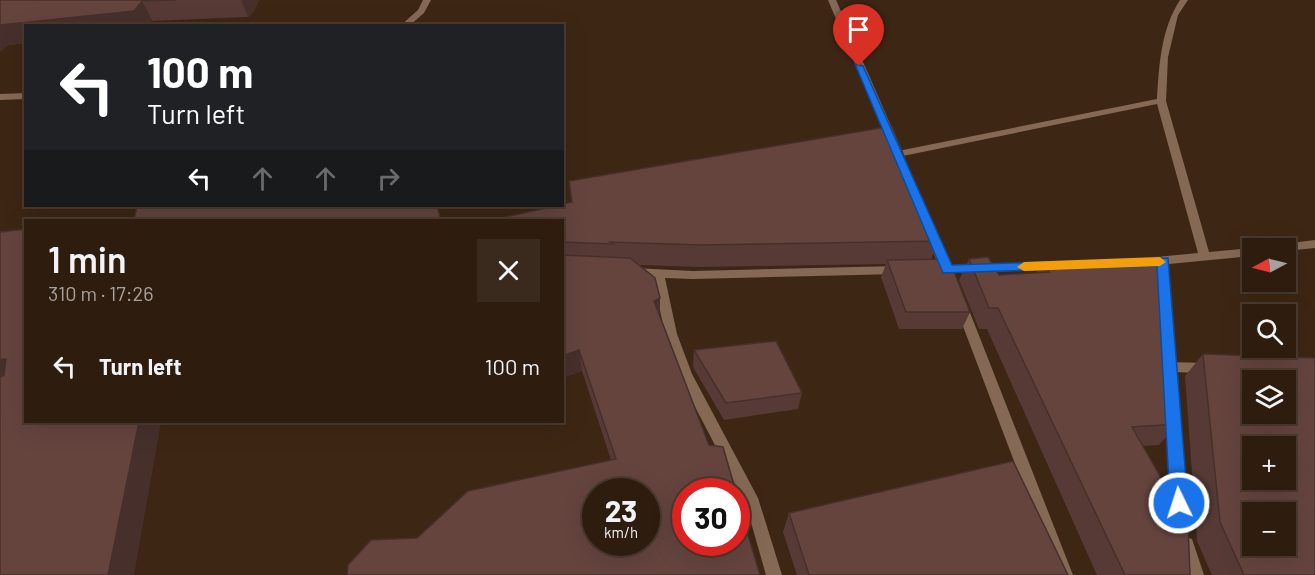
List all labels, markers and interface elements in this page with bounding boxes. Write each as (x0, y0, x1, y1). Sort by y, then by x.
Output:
pin (833, 4, 884, 66)
icon: arrive (842, 13, 875, 46)
text: 100 m (147, 46, 253, 96)
icon: left (48, 48, 126, 126)
text: Turn left (147, 97, 245, 129)
icon: left (183, 162, 216, 195)
icon: ahead (246, 162, 279, 195)
icon: ahead (309, 162, 342, 195)
icon: right (372, 162, 405, 195)
text: 1 min (48, 237, 127, 280)
north arrow (1242, 238, 1296, 292)
map controls (1242, 238, 1296, 556)
button: close (477, 239, 540, 302)
text: 310 m · 17:26 (48, 281, 153, 305)
button: search (1242, 304, 1296, 358)
icon: left (48, 350, 81, 383)
text: Turn left (99, 353, 182, 379)
text: 100 m (485, 353, 540, 379)
button: layers (1242, 370, 1296, 424)
button: + (1242, 436, 1296, 490)
position arrow (1147, 471, 1211, 535)
speed limit sign: 30 (672, 478, 750, 556)
text: 23 (605, 492, 637, 528)
button: − (1242, 502, 1296, 556)
text: km/h (604, 523, 638, 541)

